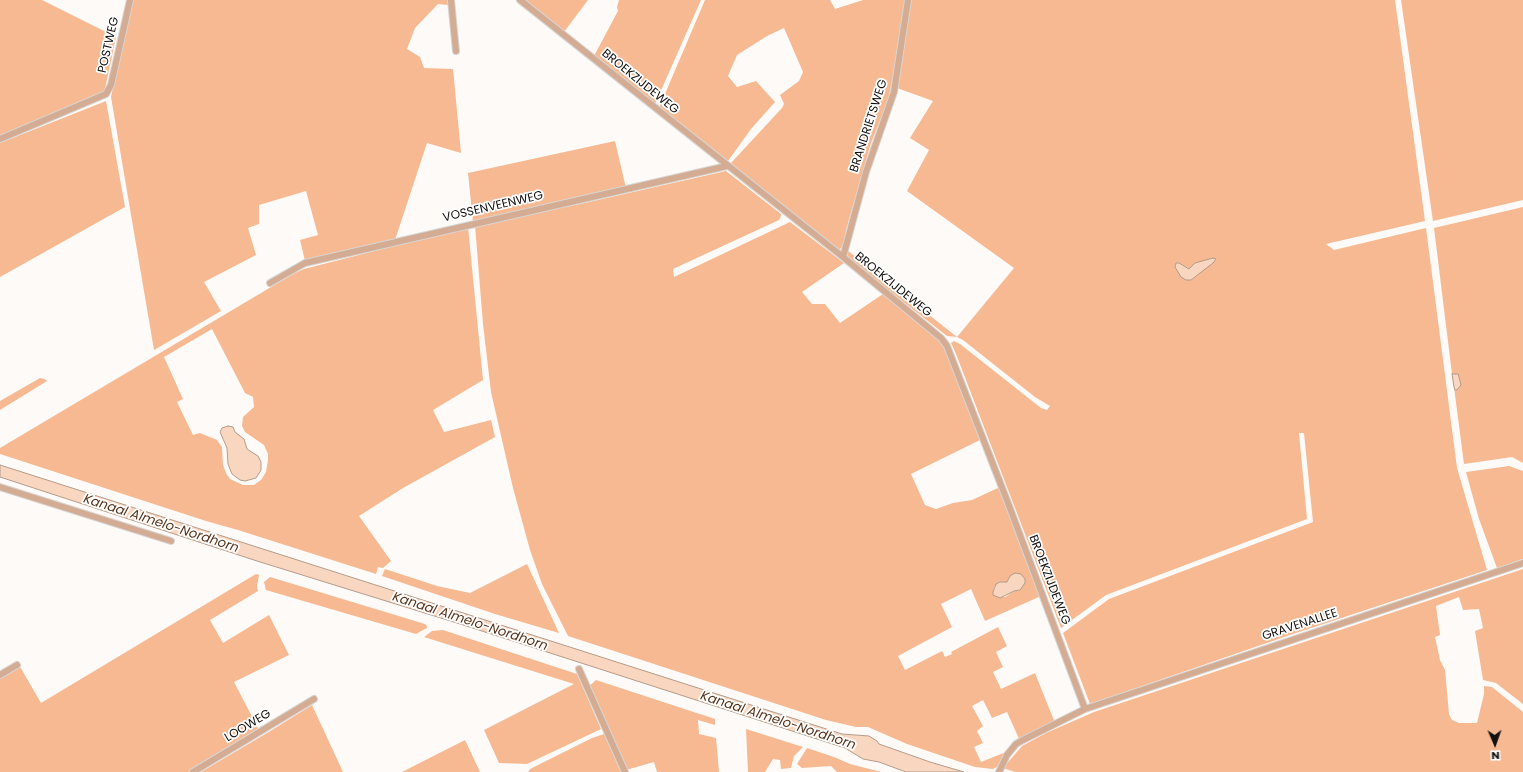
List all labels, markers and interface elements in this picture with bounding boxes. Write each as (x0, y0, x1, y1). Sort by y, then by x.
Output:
street label: POSTWEG (96, 16, 122, 74)
street label: BROEKZIJDEWEG (599, 46, 681, 118)
street label: BRANDRIETSWEG (847, 78, 891, 174)
street label: VOSSENVEENWEG (442, 188, 544, 226)
street label: BROEKZIJDEWEG (852, 249, 934, 321)
water label: Kanaal Almelo-Nordhorn (81, 491, 241, 557)
street label: BROEKZIJDEWEG (1025, 533, 1073, 627)
water label: Kanaal Almelo-Nordhorn (390, 589, 550, 655)
street label: GRAVENALLEE (1261, 606, 1339, 644)
water label: Kanaal Almelo-Nordhorn (698, 688, 858, 754)
street label: LOOWEG (222, 707, 274, 745)
north arrow (1475, 724, 1515, 764)
text: N (1491, 748, 1500, 764)

